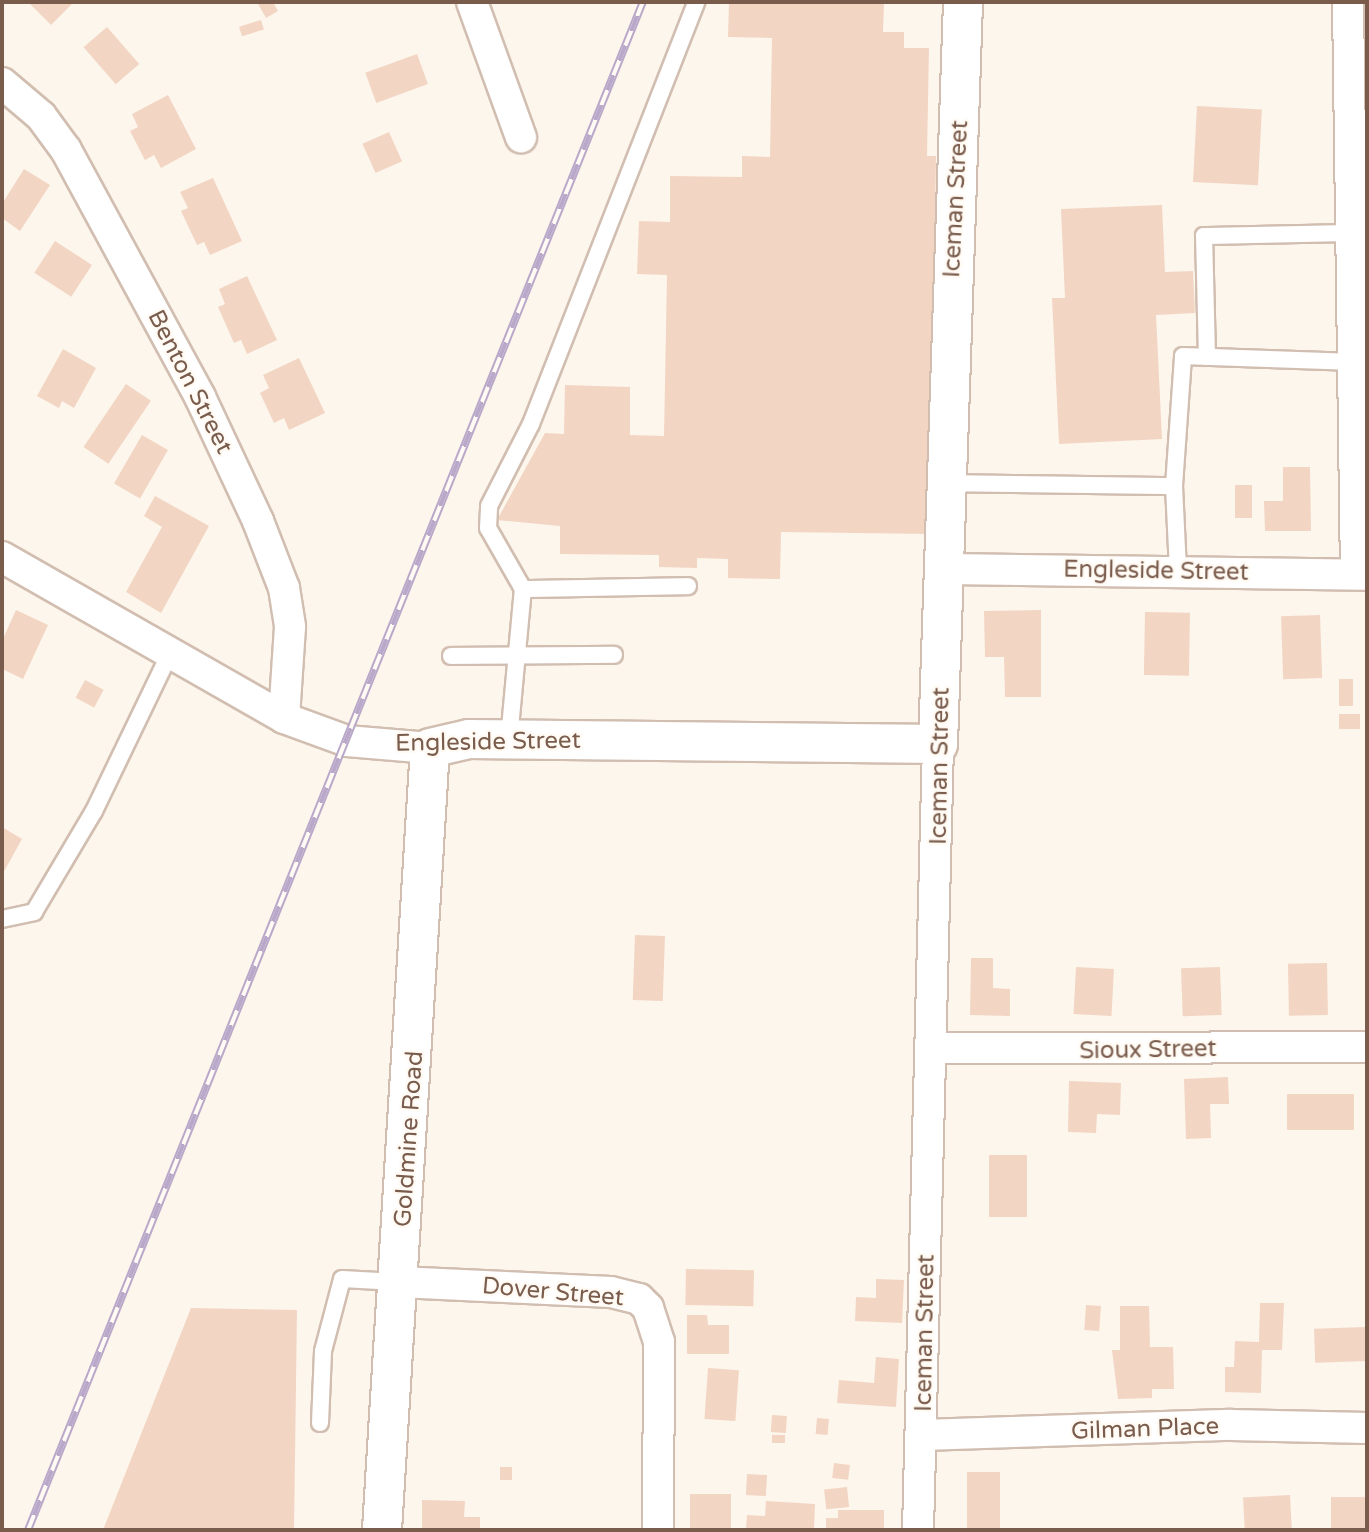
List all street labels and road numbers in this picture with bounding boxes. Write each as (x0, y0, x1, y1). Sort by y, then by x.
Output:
street label: Iceman Street (937, 119, 975, 279)
street label: Benton Street (141, 305, 239, 459)
street label: Engleside Street (1063, 555, 1249, 587)
street label: Iceman Street (924, 687, 956, 845)
street label: Engleside Street (395, 726, 581, 758)
street label: Sioux Street (1079, 1034, 1217, 1066)
street label: Goldmine Road (388, 1050, 430, 1228)
street label: Iceman Street (909, 1254, 941, 1412)
street label: Dover Street (481, 1271, 625, 1313)
street label: Gilman Place (1070, 1412, 1220, 1446)

